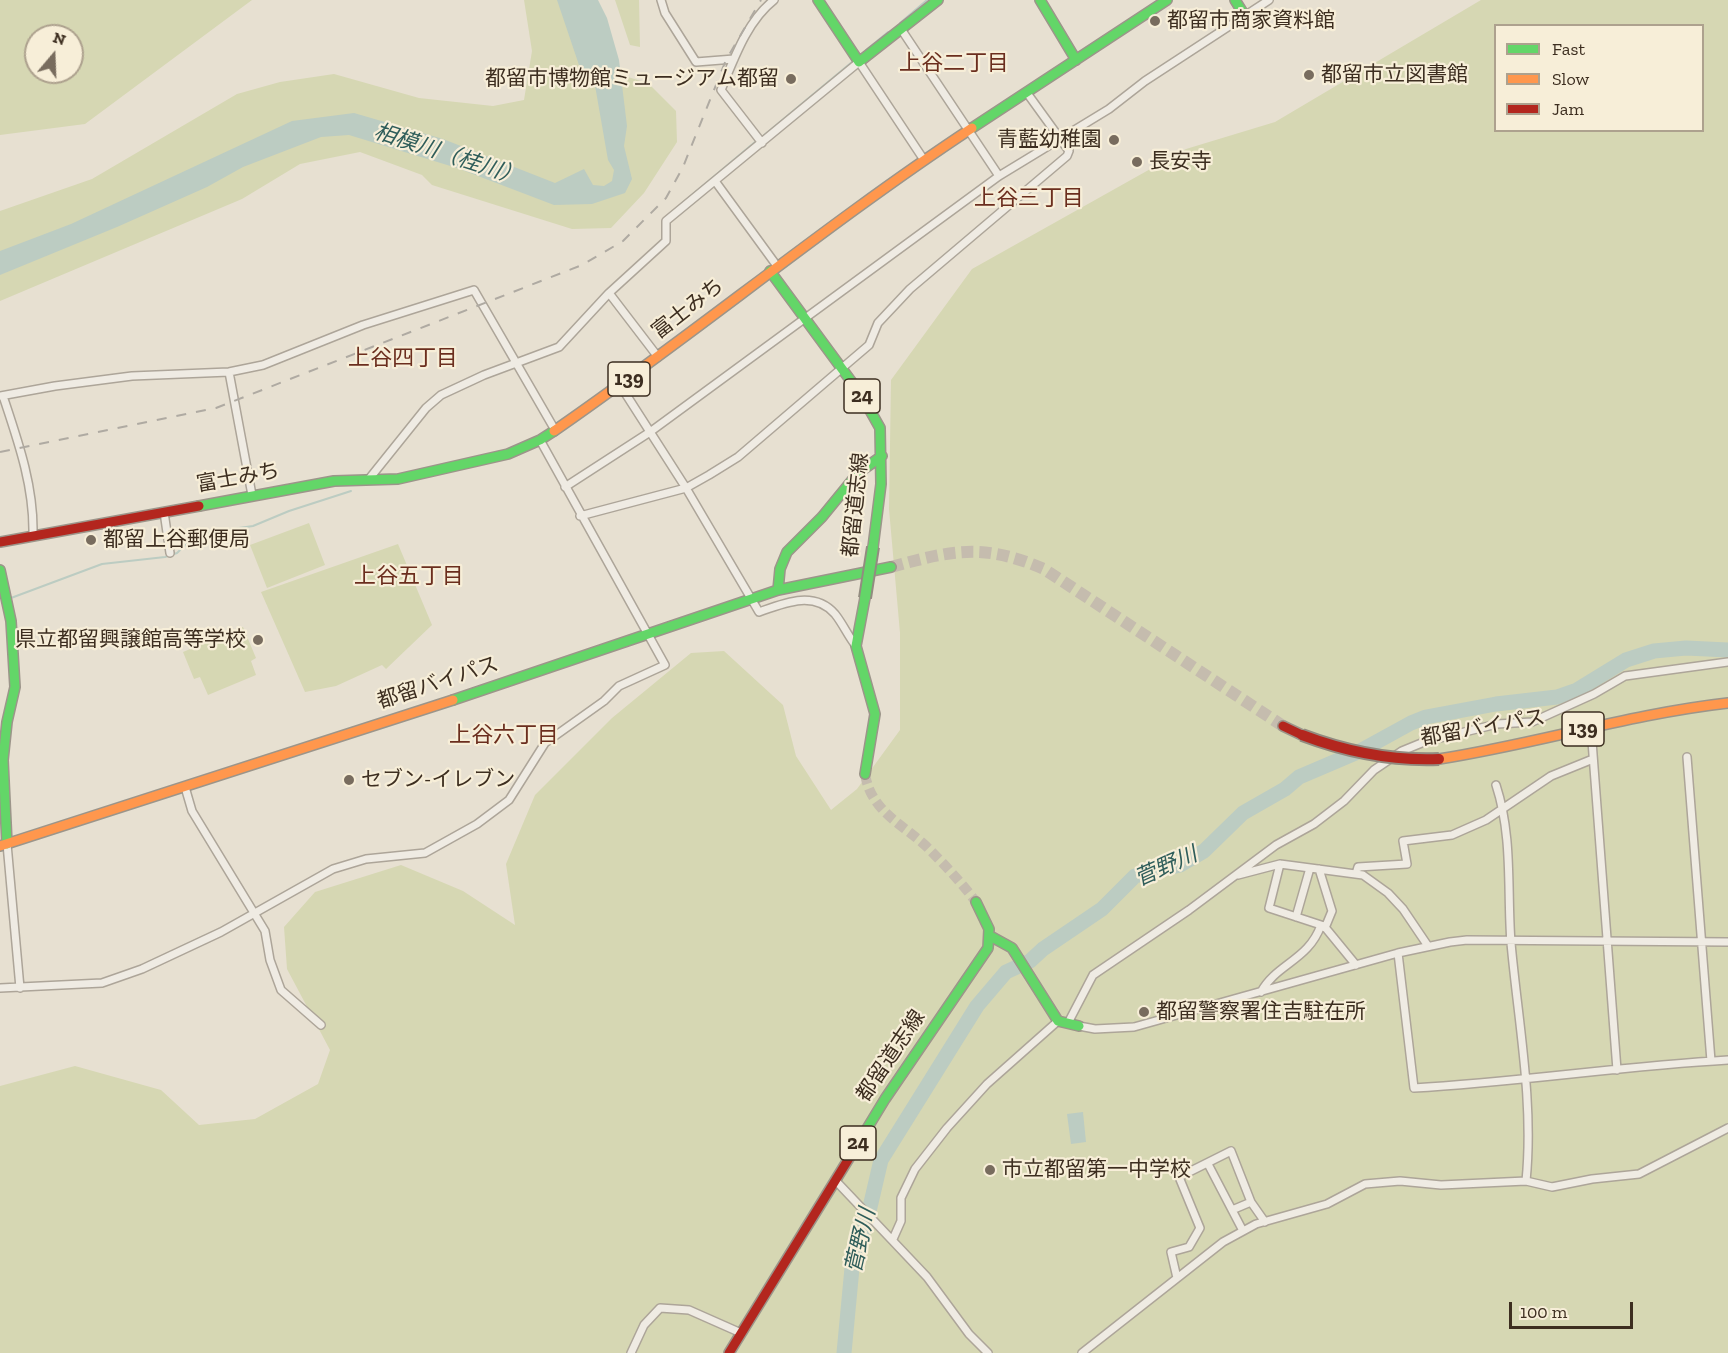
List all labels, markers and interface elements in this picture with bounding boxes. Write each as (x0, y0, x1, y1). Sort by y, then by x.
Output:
place label: 都留市商家資料館 (1167, 8, 1335, 34)
marker: 都留市商家資料館 (1148, 14, 1162, 28)
north arrow (24, 24, 84, 84)
legend (1494, 24, 1704, 132)
text: N (51, 27, 68, 49)
text: Fast (1552, 38, 1585, 60)
district label: 上谷二丁目 (899, 51, 1009, 77)
place label: 都留市立図書館 (1321, 62, 1468, 88)
place label: 都留市博物館ミュージアム都留 (485, 66, 779, 92)
marker: 都留市立図書館 (1302, 68, 1316, 82)
text: Slow (1552, 68, 1589, 90)
marker: 都留市博物館ミュージアム都留 (784, 72, 798, 86)
text: Jam (1552, 98, 1584, 120)
water label: 相模川（桂川） (371, 119, 525, 191)
place label: 青藍幼稚園 (997, 127, 1102, 153)
marker: 青藍幼稚園 (1107, 133, 1121, 147)
place label: 長安寺 (1149, 149, 1212, 175)
marker: 長安寺 (1130, 155, 1144, 169)
district label: 上谷三丁目 (974, 186, 1084, 212)
street label: 富士みち (647, 273, 729, 345)
district label: 上谷四丁目 (348, 346, 458, 372)
road number: 139 (608, 362, 650, 396)
road number: 24 (844, 379, 880, 413)
street label: 都留道志線 (838, 451, 874, 559)
street label: 富士みち (194, 458, 282, 498)
place label: 都留上谷郵便局 (103, 527, 250, 553)
marker: 都留上谷郵便局 (84, 533, 98, 547)
district label: 上谷五丁目 (354, 564, 464, 590)
place label: 県立都留興譲館高等学校 (15, 627, 246, 653)
marker: 県立都留興譲館高等学校 (251, 633, 265, 647)
street label: 都留バイパス (374, 652, 502, 714)
street label: 都留バイパス (1419, 705, 1547, 751)
road number: 139 (1562, 712, 1604, 746)
district label: 上谷六丁目 (449, 723, 559, 749)
place label: セブン-イレブン (361, 767, 515, 793)
marker: セブン-イレブン (342, 773, 356, 787)
water label: 菅野川 (1130, 842, 1202, 892)
place label: 都留警察署住吉駐在所 (1156, 999, 1366, 1025)
street label: 都留道志線 (851, 1005, 931, 1107)
marker: 都留警察署住吉駐在所 (1137, 1005, 1151, 1019)
road number: 24 (840, 1126, 876, 1160)
place label: 市立都留第一中学校 (1002, 1157, 1191, 1183)
marker: 市立都留第一中学校 (983, 1163, 997, 1177)
water label: 菅野川 (841, 1206, 881, 1276)
scale bar (1512, 1290, 1636, 1328)
text: 100 m (1520, 1301, 1567, 1323)

